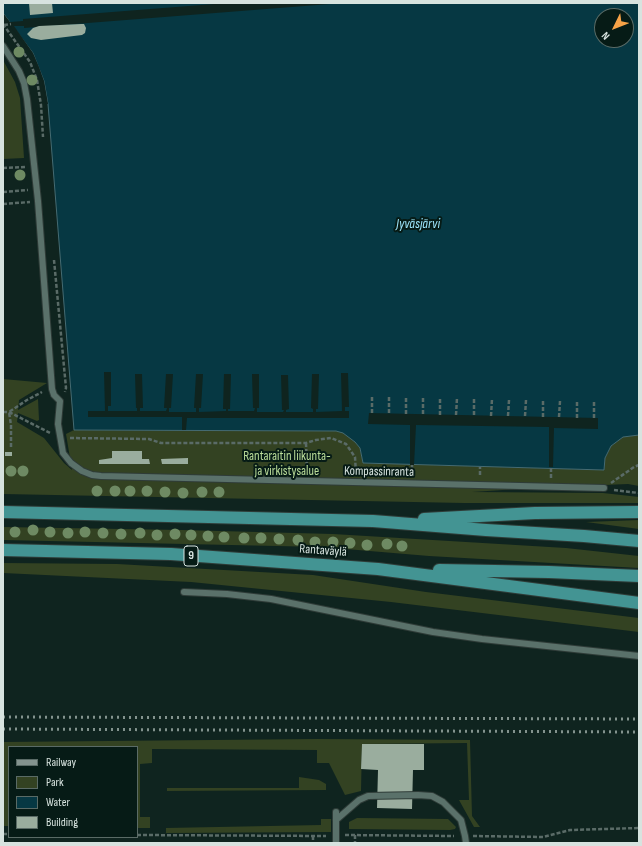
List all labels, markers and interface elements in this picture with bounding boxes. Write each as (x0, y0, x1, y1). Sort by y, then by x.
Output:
north arrow (594, 8, 634, 48)
text: N (599, 29, 612, 42)
water label: Jyväsjärvi (396, 216, 440, 232)
park label: Rantaraitin liikunta- ja virkistysalue (243, 449, 331, 480)
street label: Kompassinranta (344, 464, 414, 480)
street label: Rantaväylä (299, 542, 347, 560)
road number: 9 (184, 546, 198, 566)
legend (8, 746, 138, 838)
text: Railway (46, 755, 76, 770)
text: Park (46, 775, 64, 790)
text: Water (46, 795, 70, 810)
text: Building (46, 815, 78, 830)

